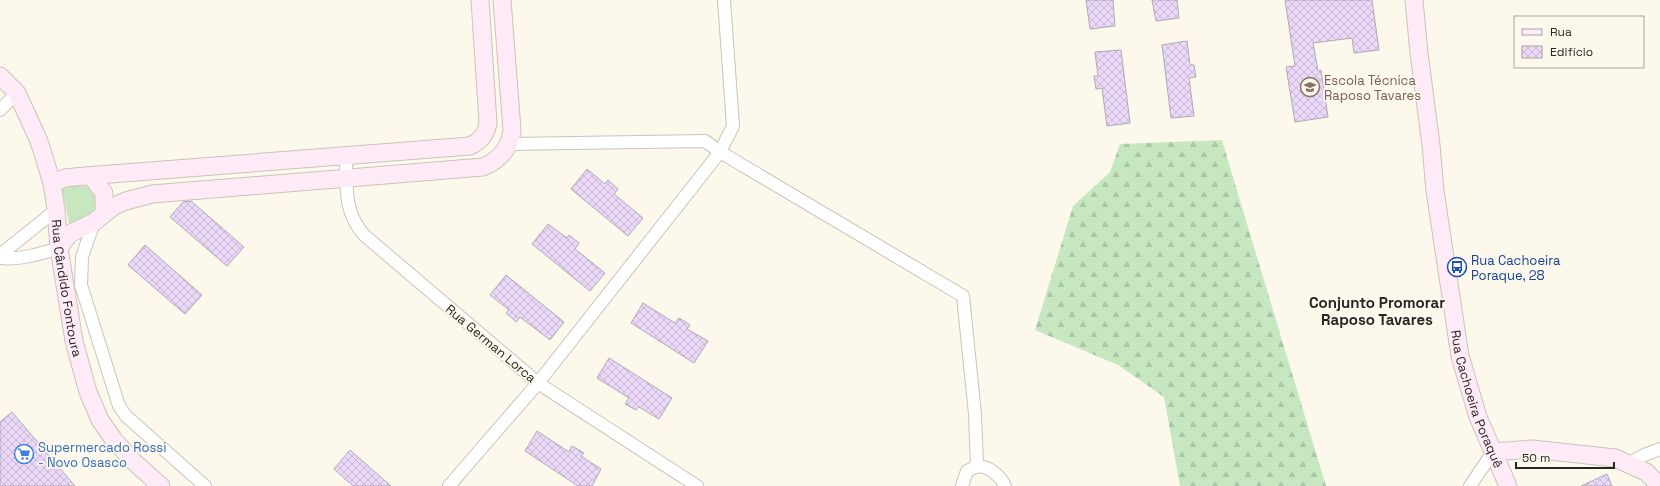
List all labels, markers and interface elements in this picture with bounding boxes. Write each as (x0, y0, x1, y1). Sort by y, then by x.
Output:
legend (1514, 16, 1644, 68)
text: Rua (1550, 24, 1572, 40)
text: Edifício (1550, 44, 1593, 60)
place label: Escola Técnica Raposo Tavares (1324, 72, 1421, 104)
school or university icon: Escola Técnica Raposo Tavares (1299, 76, 1321, 98)
street label: Rua Cândido Fontoura (48, 219, 86, 359)
place label: Rua Cachoeira Poraque, 28 (1471, 252, 1561, 284)
bus stop icon: Rua Cachoeira Poraque, 28 (1446, 256, 1468, 278)
district label: Conjunto Promorar Raposo Tavares (1309, 293, 1445, 329)
street label: Rua German Lorca (442, 301, 540, 387)
street label: Rua Cachoeira Poraquê (1447, 329, 1507, 471)
place label: Supermercado Rossi - Novo Osasco (38, 439, 166, 471)
supermarket icon: Supermercado Rossi - Novo Osasco (13, 443, 35, 465)
scale bar (1516, 444, 1614, 470)
text: 50 m (1522, 450, 1550, 466)

